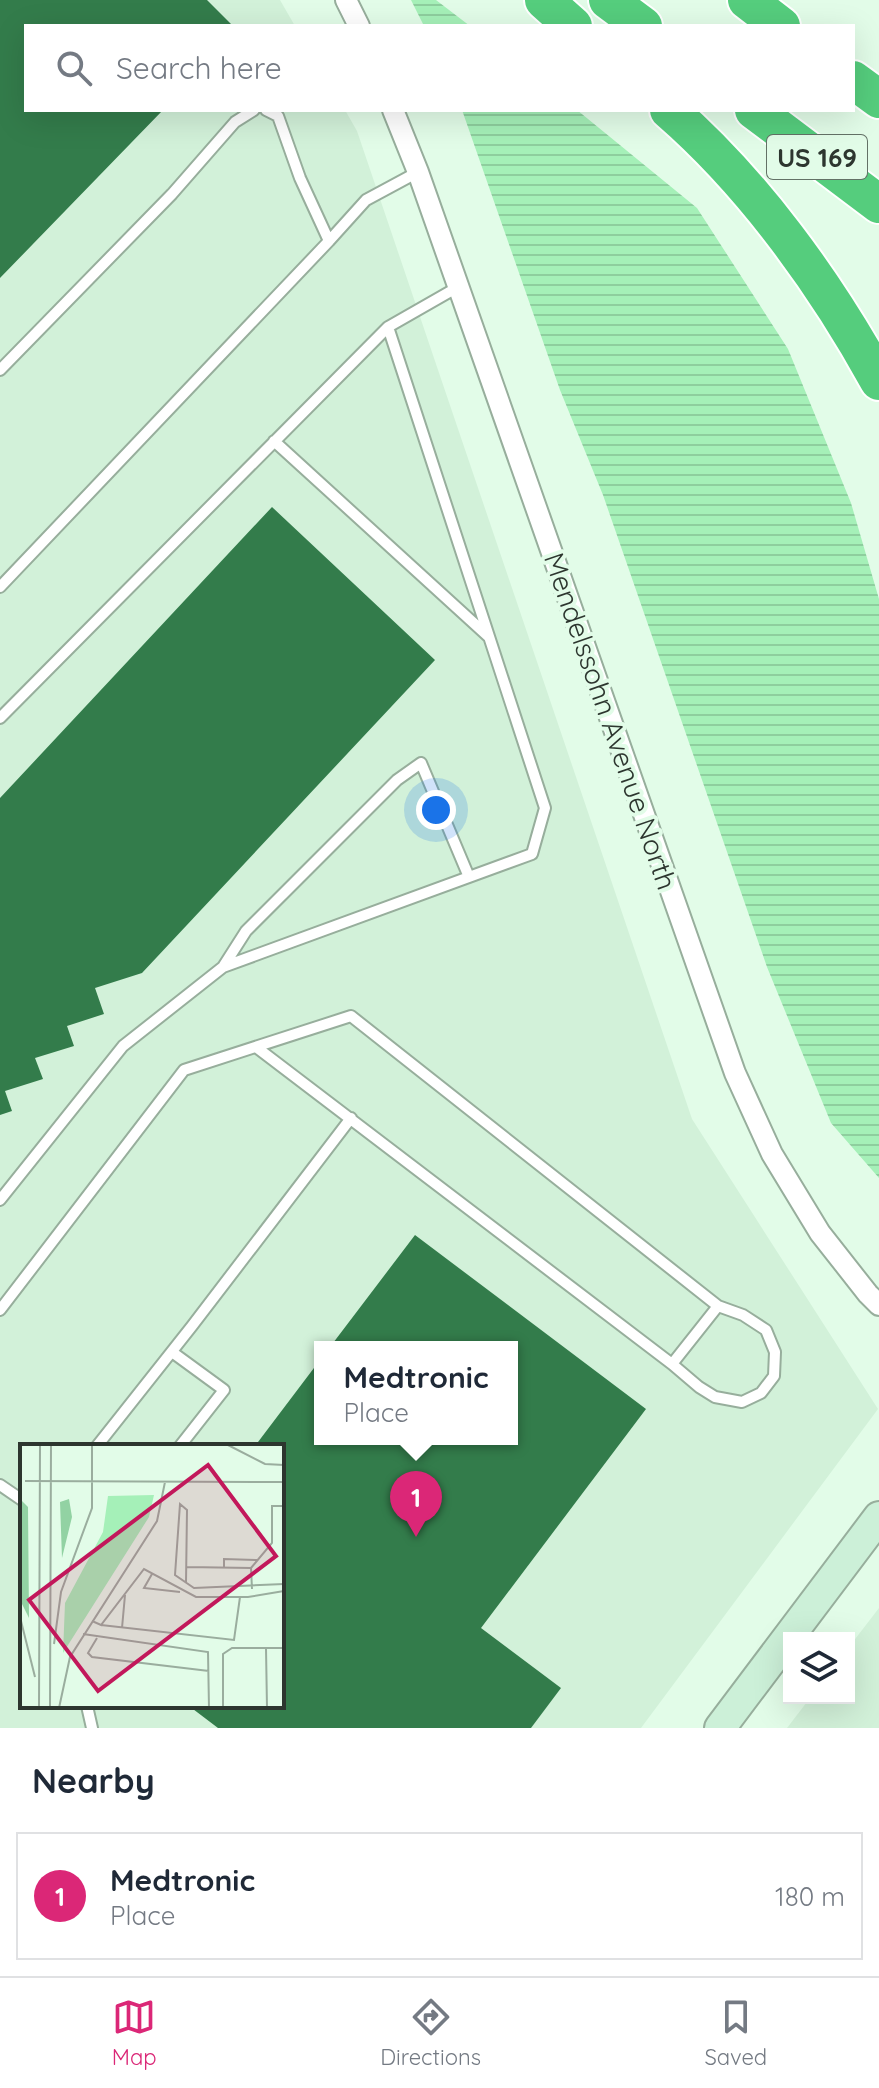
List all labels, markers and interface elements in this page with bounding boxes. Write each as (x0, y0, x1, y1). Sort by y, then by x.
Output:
search box (24, 24, 855, 112)
icon: search (52, 46, 96, 90)
text: Search here (116, 49, 282, 87)
road number: US 169 (767, 135, 867, 179)
street label: Mendelssohn Avenue North (537, 548, 685, 894)
your location (416, 790, 456, 830)
popup (314, 1341, 518, 1445)
text: Medtronic (343, 1358, 489, 1396)
text: Place (343, 1396, 409, 1429)
inset map (20, 1444, 284, 1708)
pin: 1 (390, 1471, 442, 1537)
map controls (783, 1632, 855, 1704)
button: layers (783, 1632, 855, 1704)
text: Nearby (32, 1759, 155, 1802)
text: Medtronic (110, 1861, 255, 1899)
text: 1 (55, 1880, 65, 1913)
text: 180 m (775, 1880, 845, 1913)
text: Place (110, 1899, 175, 1932)
tab: Map (112, 1995, 157, 2071)
tab: Directions (380, 1995, 481, 2071)
tab: Saved (704, 1995, 767, 2071)

